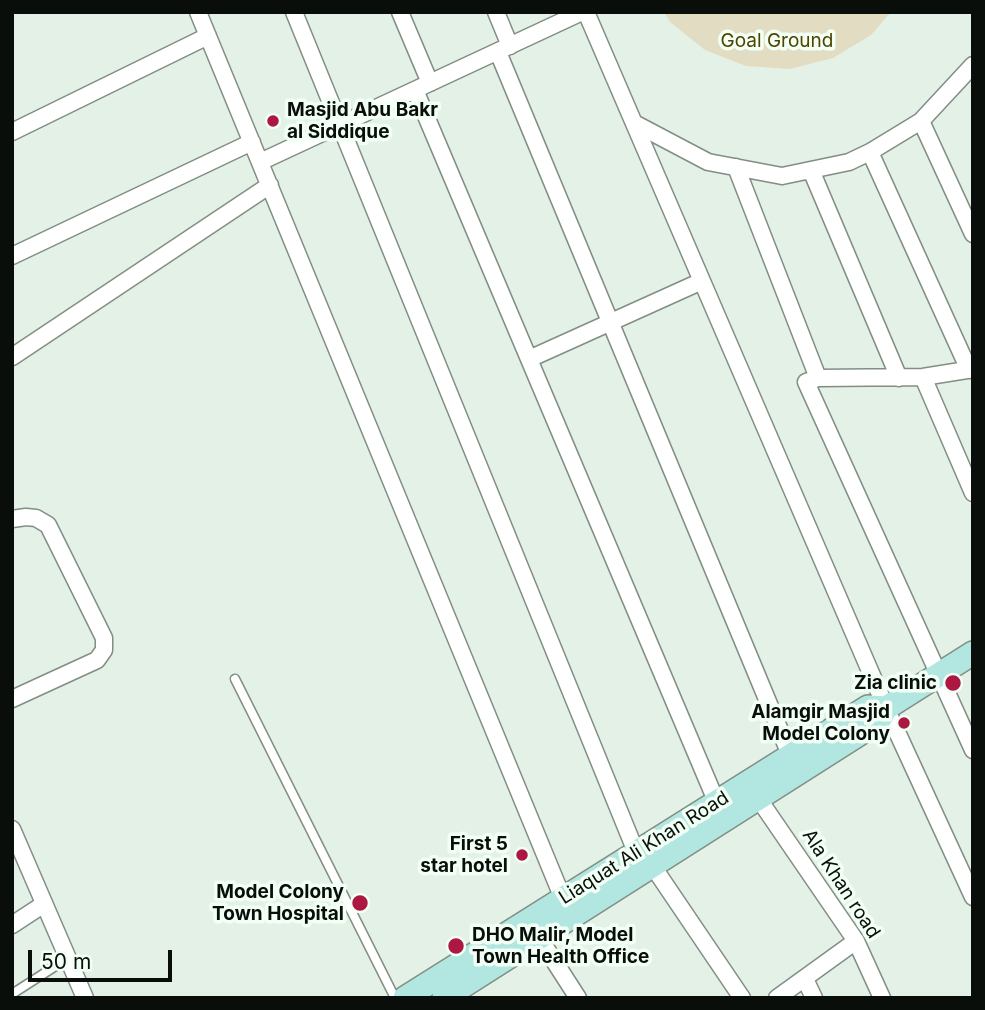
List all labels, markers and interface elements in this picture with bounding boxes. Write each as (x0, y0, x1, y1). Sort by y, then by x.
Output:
park label: Goal Ground (721, 30, 833, 52)
place label: Masjid Abu Bakr al Siddique (287, 99, 438, 143)
marker: Masjid Abu Bakr al Siddique (265, 113, 281, 129)
place label: Zia clinic (854, 672, 937, 694)
marker: Zia clinic (943, 673, 963, 693)
place label: Alamgir Masjid Model Colony (751, 701, 890, 745)
marker: Alamgir Masjid Model Colony (896, 715, 912, 731)
street label: Liaquat Ali Khan Road (555, 786, 733, 910)
street label: Ala Khan road (797, 825, 885, 943)
place label: First 5 star hotel (420, 833, 508, 877)
marker: First 5 star hotel (514, 847, 530, 863)
place label: Model Colony Town Hospital (212, 881, 344, 925)
marker: Model Colony Town Hospital (350, 893, 370, 913)
place label: DHO Malir, Model Town Health Office (472, 924, 649, 968)
scale bar (32, 936, 175, 980)
marker: DHO Malir, Model Town Health Office (446, 936, 466, 956)
text: 50 m (41, 949, 91, 974)

